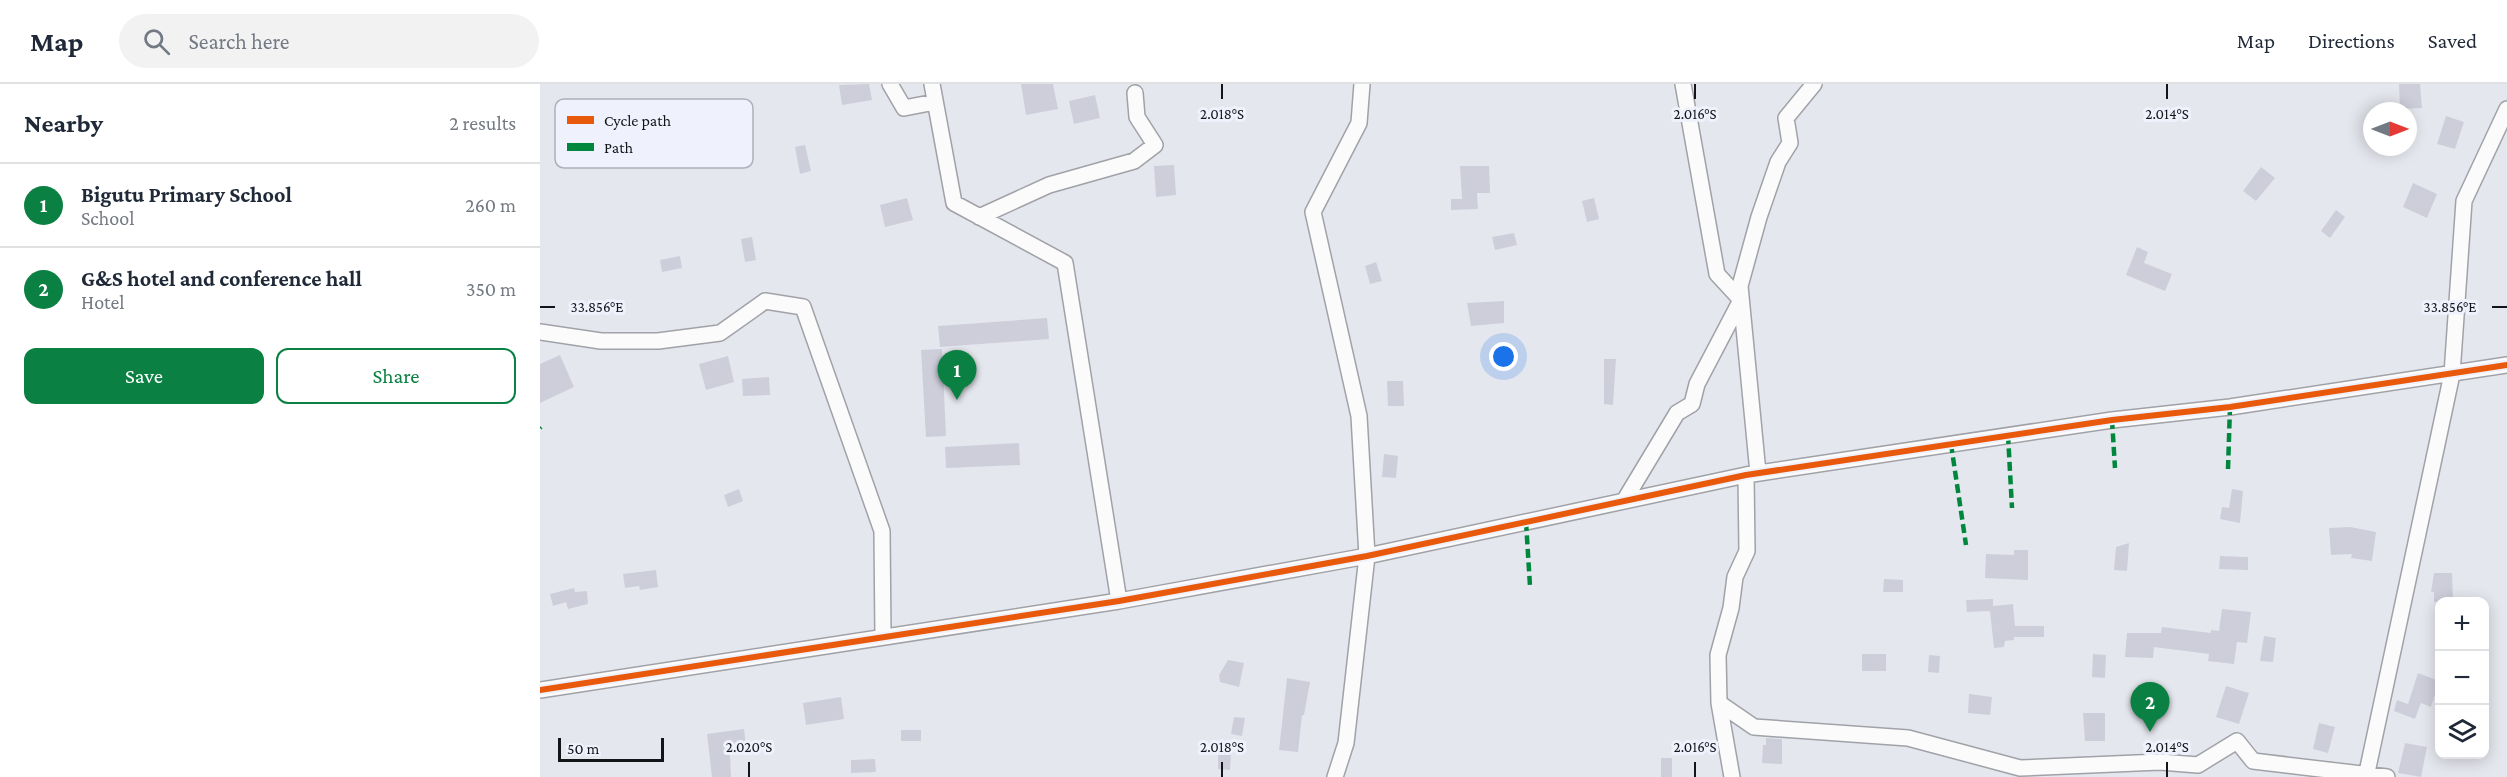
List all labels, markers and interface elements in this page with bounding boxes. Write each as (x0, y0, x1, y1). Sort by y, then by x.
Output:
search box (119, 14, 539, 68)
icon: search (140, 25, 173, 58)
text: Map (30, 26, 83, 57)
text: Search here (188, 29, 289, 54)
text: Map (2237, 29, 2275, 53)
text: Directions (2308, 29, 2395, 53)
text: Saved (2428, 29, 2477, 53)
legend (555, 99, 753, 168)
north arrow (2363, 102, 2417, 156)
text: 2.018°S (1200, 106, 1244, 122)
text: 2.016°S (1673, 106, 1717, 122)
text: 2.014°S (2145, 106, 2189, 122)
text: Nearby (24, 109, 103, 138)
text: 2 results (449, 112, 516, 134)
text: Cycle path (604, 112, 671, 130)
text: Path (604, 139, 634, 156)
text: Bigutu Primary School (81, 182, 292, 207)
text: 1 (40, 194, 47, 216)
text: 260 m (465, 194, 516, 216)
text: School (81, 207, 134, 229)
text: G&S hotel and conference hall (81, 266, 362, 291)
text: 2 (38, 278, 49, 300)
text: 350 m (466, 278, 516, 300)
text: Hotel (81, 291, 125, 313)
text: 33.856°E (571, 299, 623, 315)
text: 33.856°E (2424, 299, 2476, 315)
your location (1489, 342, 1518, 371)
button: Save (24, 348, 264, 404)
button: Share (276, 348, 516, 404)
pin: 1 (938, 350, 976, 400)
map controls (2435, 597, 2489, 759)
button: + (2435, 597, 2489, 651)
button: − (2435, 651, 2489, 705)
pin: 2 (2130, 682, 2170, 732)
button: layers (2435, 705, 2489, 759)
scale bar (558, 735, 664, 762)
text: 2.020°S (726, 739, 772, 755)
text: 2.018°S (1200, 739, 1244, 755)
text: 2.016°S (1673, 739, 1717, 755)
text: 2.014°S (2145, 739, 2189, 755)
text: 50 m (567, 740, 599, 757)

